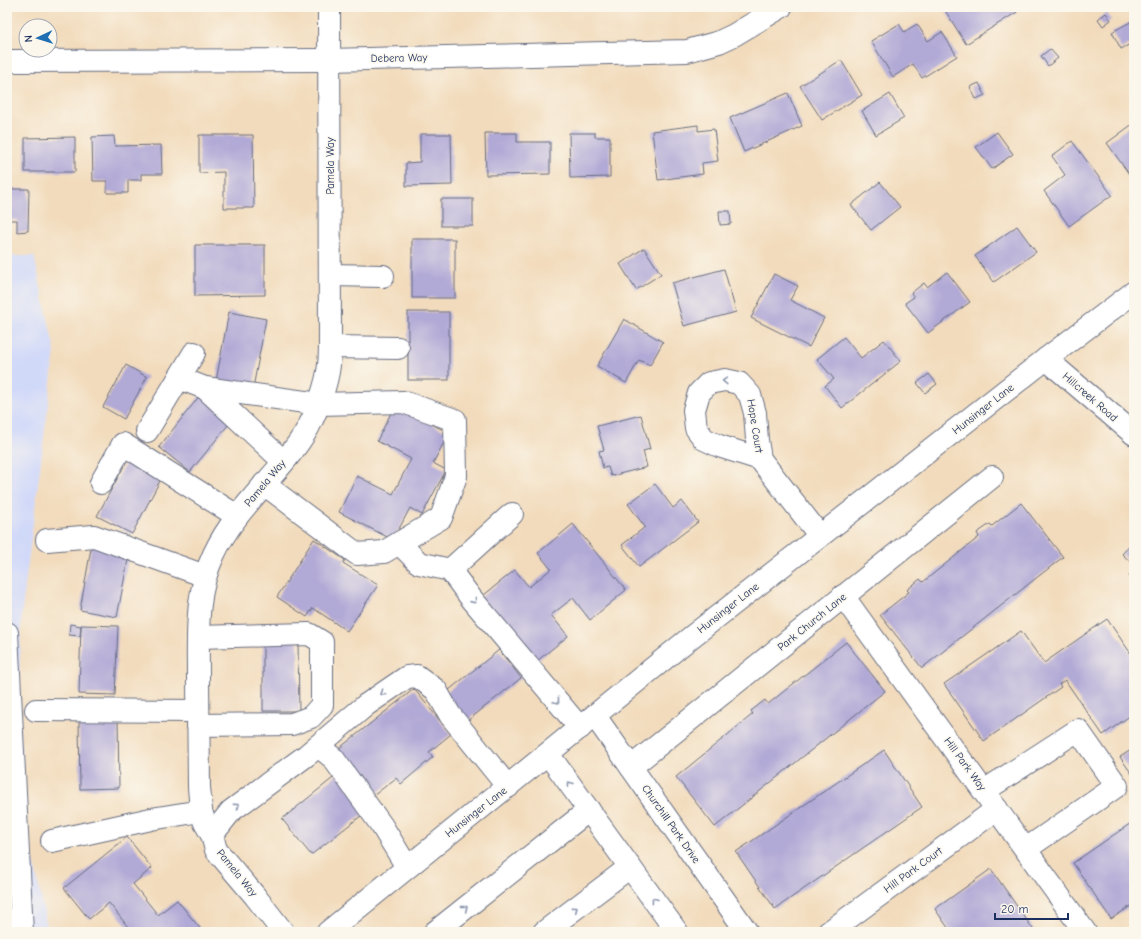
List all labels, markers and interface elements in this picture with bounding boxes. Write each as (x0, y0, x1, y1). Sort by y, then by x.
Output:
north arrow (18, 18, 58, 58)
text: N (22, 35, 35, 43)
street label: Debera Way (371, 51, 428, 65)
street label: Pamela Way (324, 137, 337, 195)
street label: Hillcreek Road (1060, 370, 1120, 424)
one-way arrow (722, 377, 728, 385)
street label: Hunsinger Lane (950, 381, 1017, 437)
street label: Hope Court (744, 398, 766, 455)
street label: Pamela Way (242, 457, 288, 509)
street label: Hunsinger Lane (695, 580, 762, 636)
street label: Park Church Lane (775, 590, 849, 654)
one-way arrow (469, 596, 476, 603)
one-way arrow (381, 688, 388, 695)
one-way arrow (553, 696, 560, 703)
street label: Hill Park Way (941, 735, 989, 793)
one-way arrow (568, 781, 575, 788)
street label: Churchill Park Drive (639, 782, 703, 866)
street label: Hunsinger Lane (443, 784, 510, 840)
one-way arrow (233, 804, 240, 811)
street label: Hill Park Court (881, 844, 946, 896)
street label: Pamela Way (214, 847, 260, 899)
scale bar (995, 895, 1068, 921)
one-way arrow (652, 898, 659, 905)
text: 20 m (1001, 902, 1029, 916)
one-way arrow (461, 905, 468, 912)
one-way arrow (570, 906, 577, 913)

